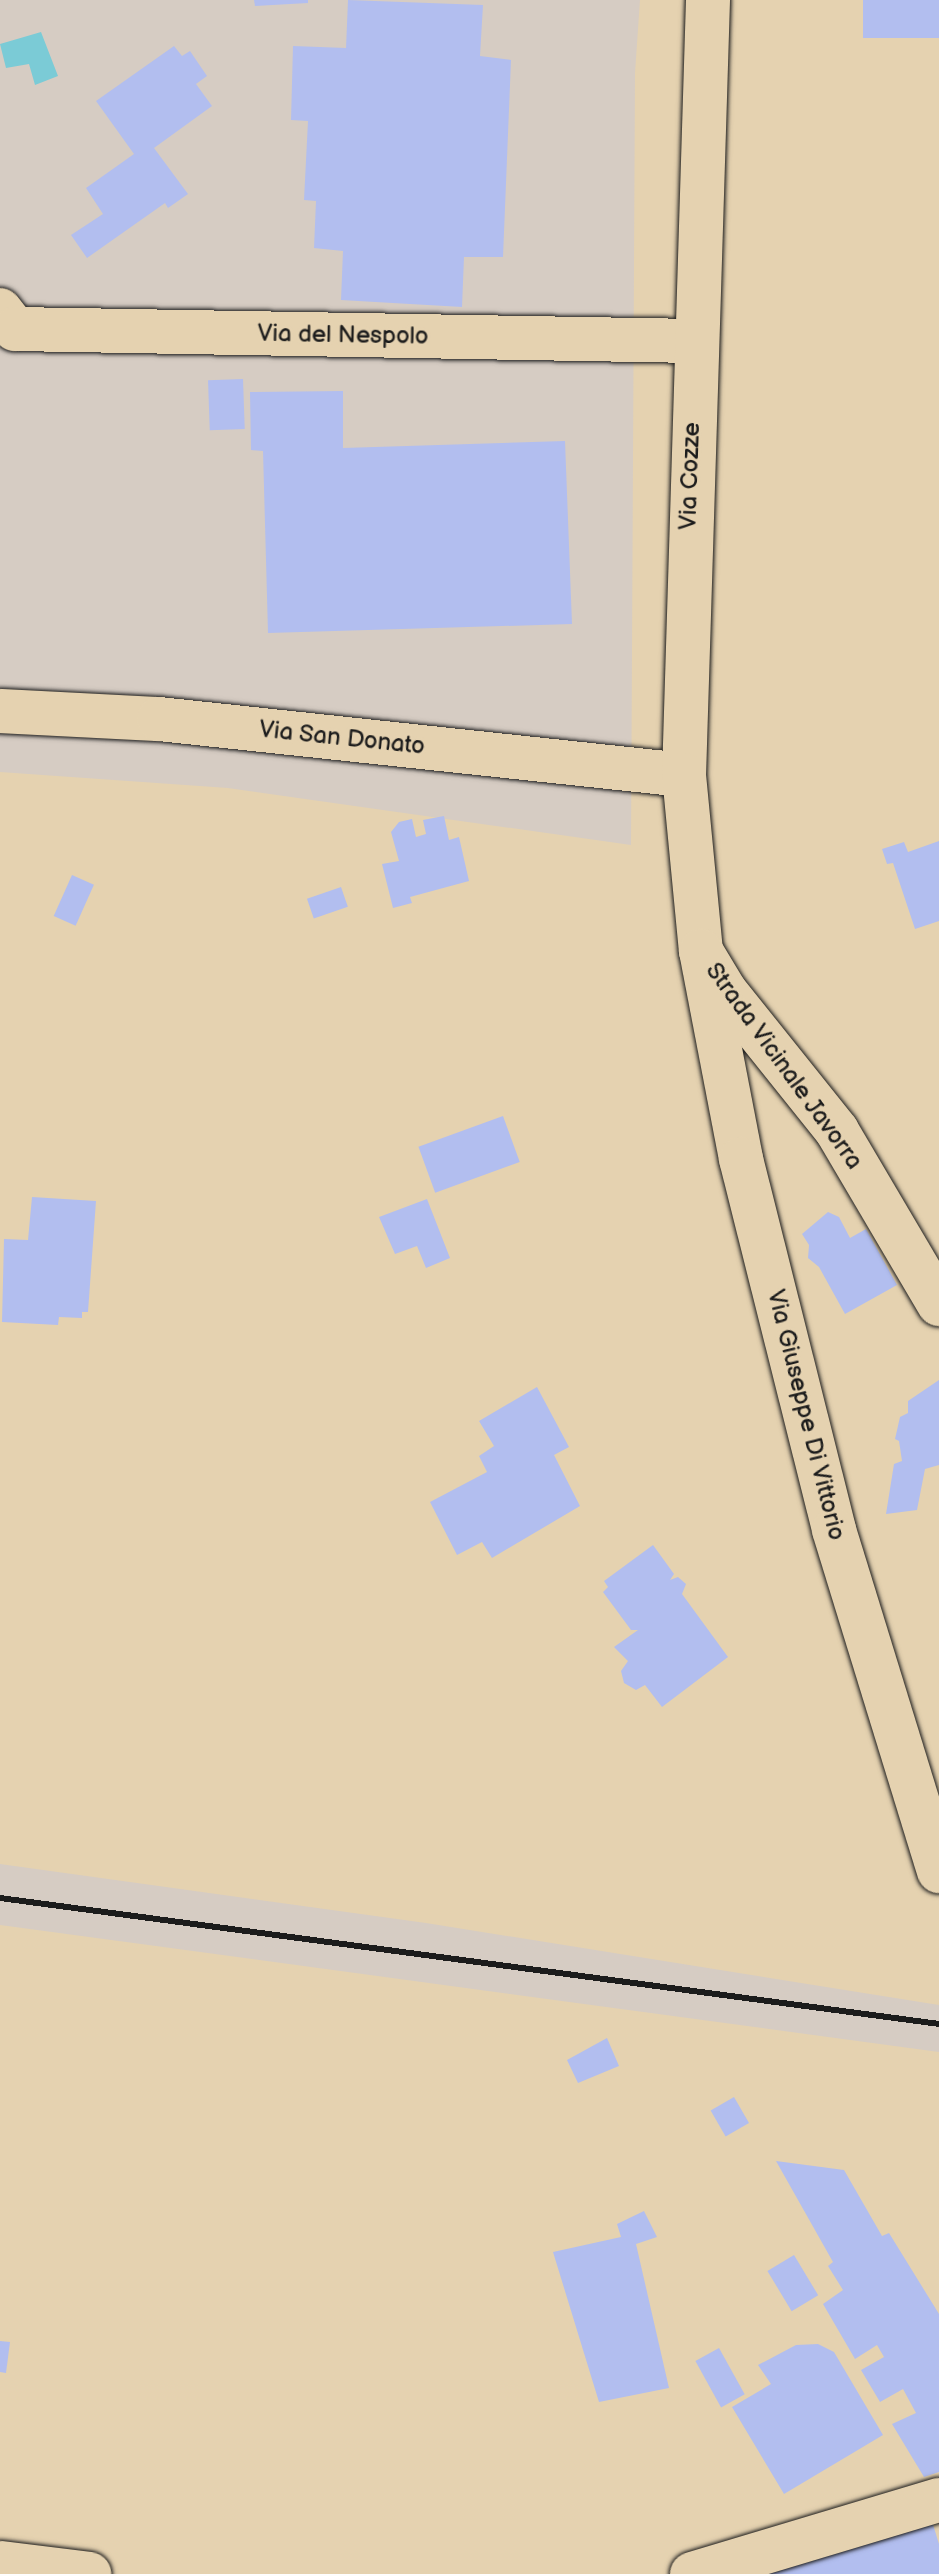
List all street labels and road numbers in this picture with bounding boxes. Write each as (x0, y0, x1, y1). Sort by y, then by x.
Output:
street label: Via del Nespolo (257, 319, 429, 351)
street label: Via Cozze (674, 422, 706, 530)
street label: Via San Donato (258, 715, 426, 761)
street label: Strada Vicinale Javorra (699, 956, 869, 1176)
street label: Via Giuseppe Di Vittorio (761, 1286, 851, 1544)

